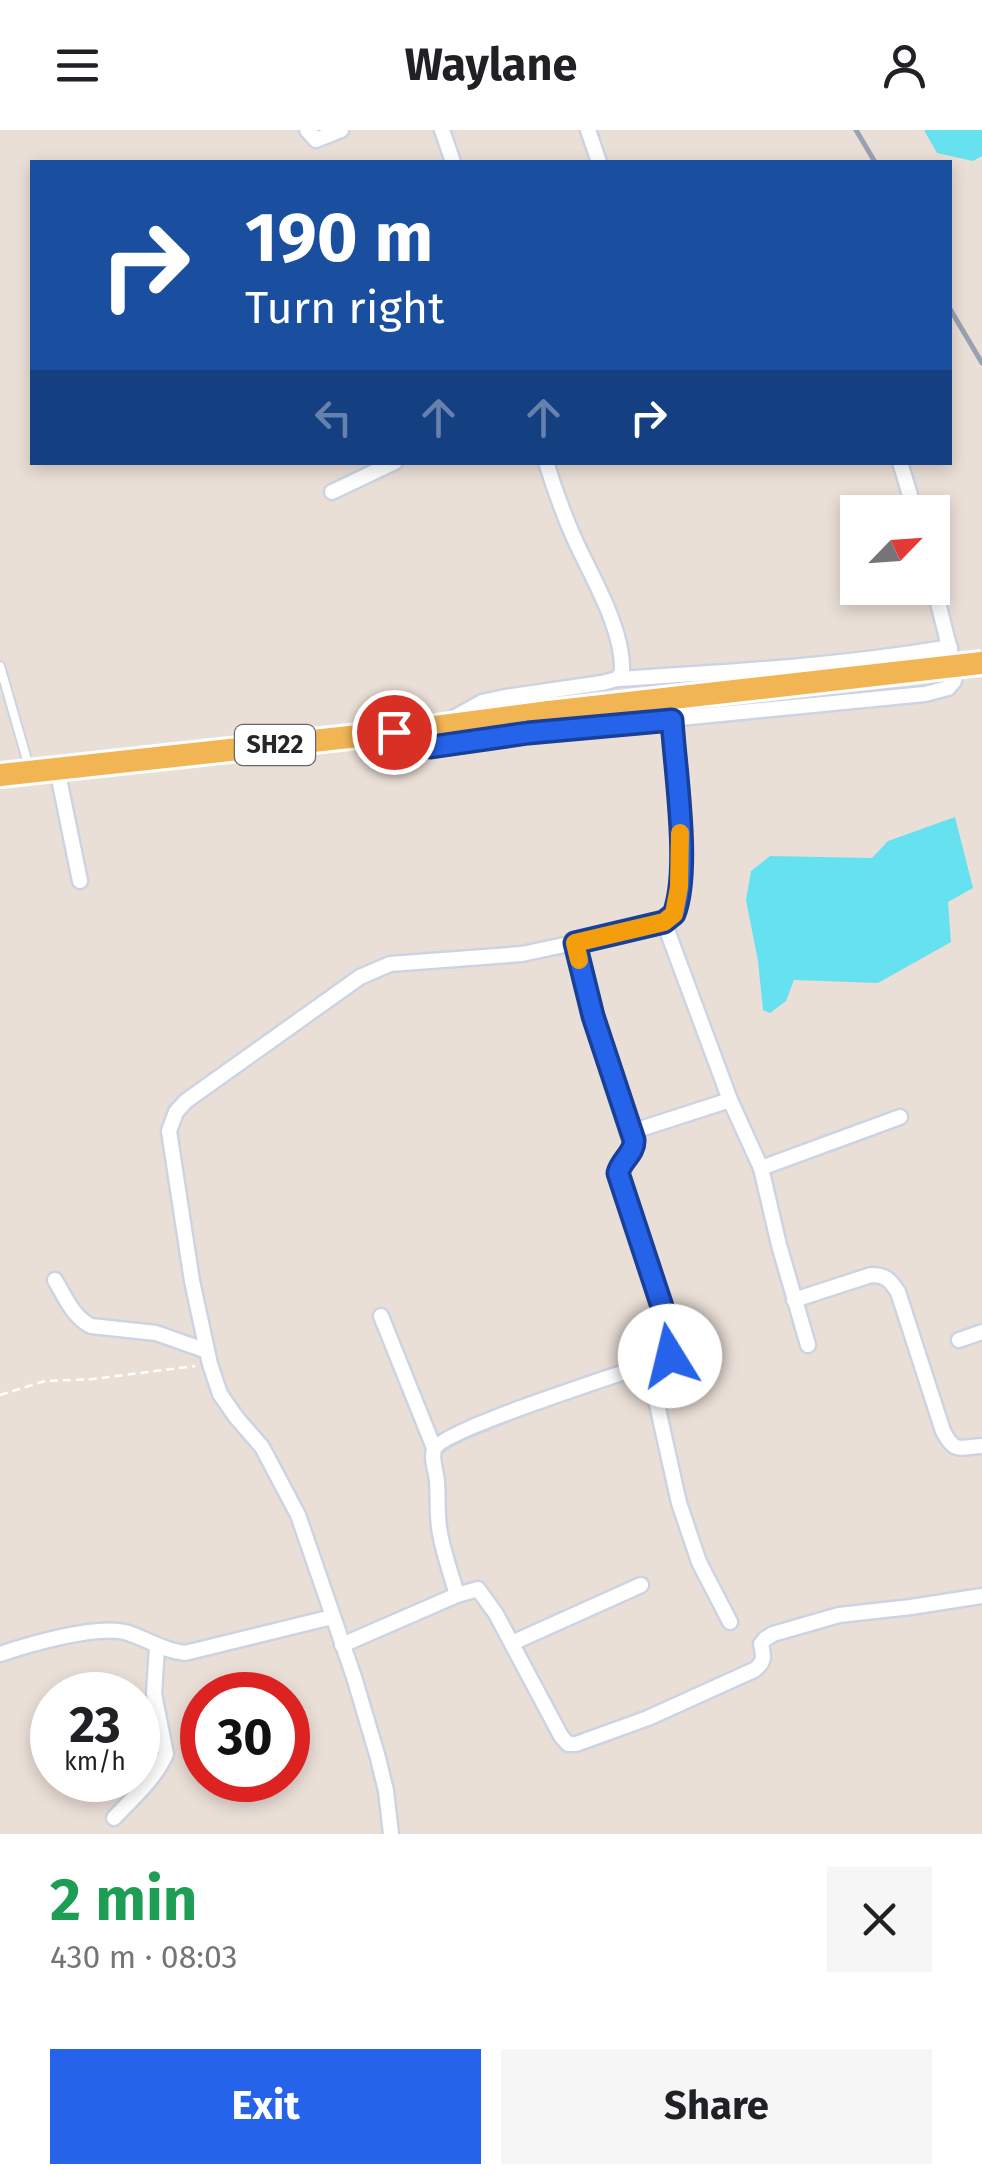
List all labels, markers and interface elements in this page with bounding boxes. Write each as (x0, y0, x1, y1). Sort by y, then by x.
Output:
icon: menu (50, 38, 105, 93)
text: Waylane (405, 38, 577, 92)
icon: person (877, 38, 932, 93)
text: 190 m (245, 196, 433, 280)
icon: right (80, 200, 210, 330)
text: Turn right (245, 281, 444, 335)
icon: left (306, 390, 361, 445)
icon: ahead (411, 390, 466, 445)
icon: ahead (516, 390, 571, 445)
icon: right (621, 390, 676, 445)
north arrow (840, 495, 950, 605)
map controls (840, 495, 950, 605)
pin (352, 690, 437, 775)
icon: arrive (367, 705, 422, 760)
road number: SH22 (235, 725, 315, 765)
position arrow (618, 1304, 722, 1408)
speed limit sign: 30 (180, 1672, 310, 1802)
text: 23 (69, 1695, 121, 1755)
text: km/h (64, 1747, 126, 1777)
text: 2 min (50, 1864, 197, 1936)
button: close (827, 1867, 932, 1972)
text: 430 m · 08:03 (50, 1938, 238, 1976)
button: Exit (50, 2049, 481, 2164)
button: Share (501, 2049, 932, 2164)

